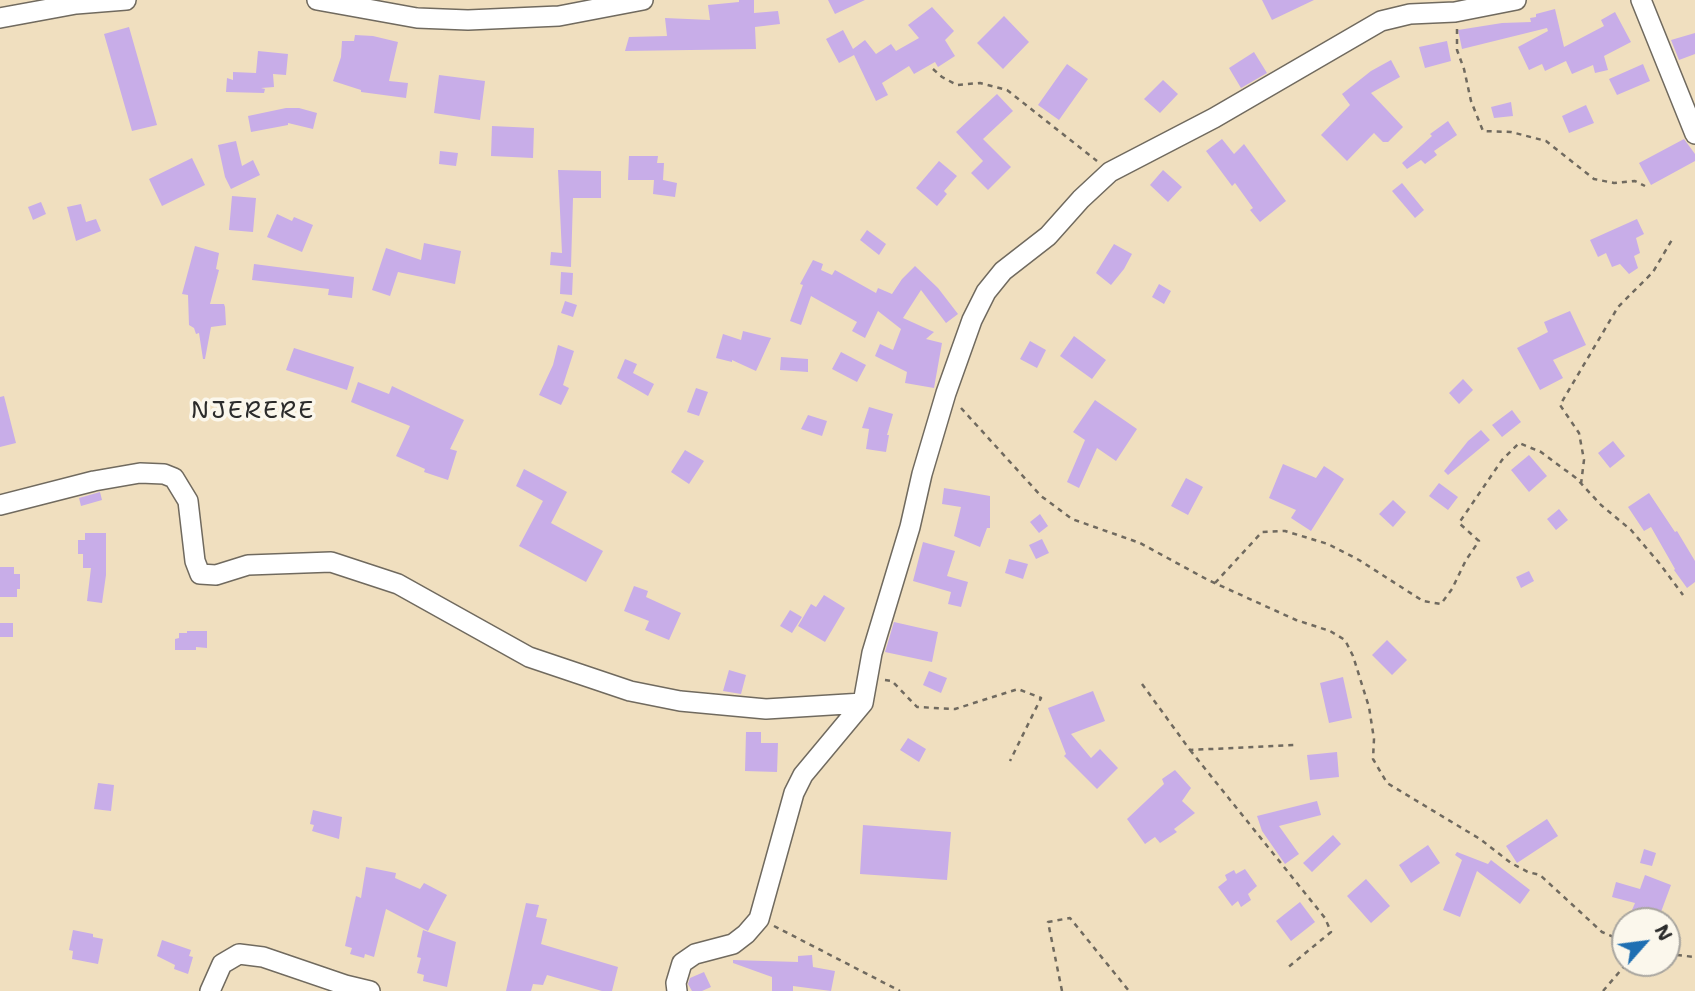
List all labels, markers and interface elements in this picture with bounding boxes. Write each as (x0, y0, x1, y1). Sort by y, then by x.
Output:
district label: NJERERE (192, 398, 314, 426)
north arrow (1611, 907, 1681, 977)
text: N (1649, 920, 1678, 945)

